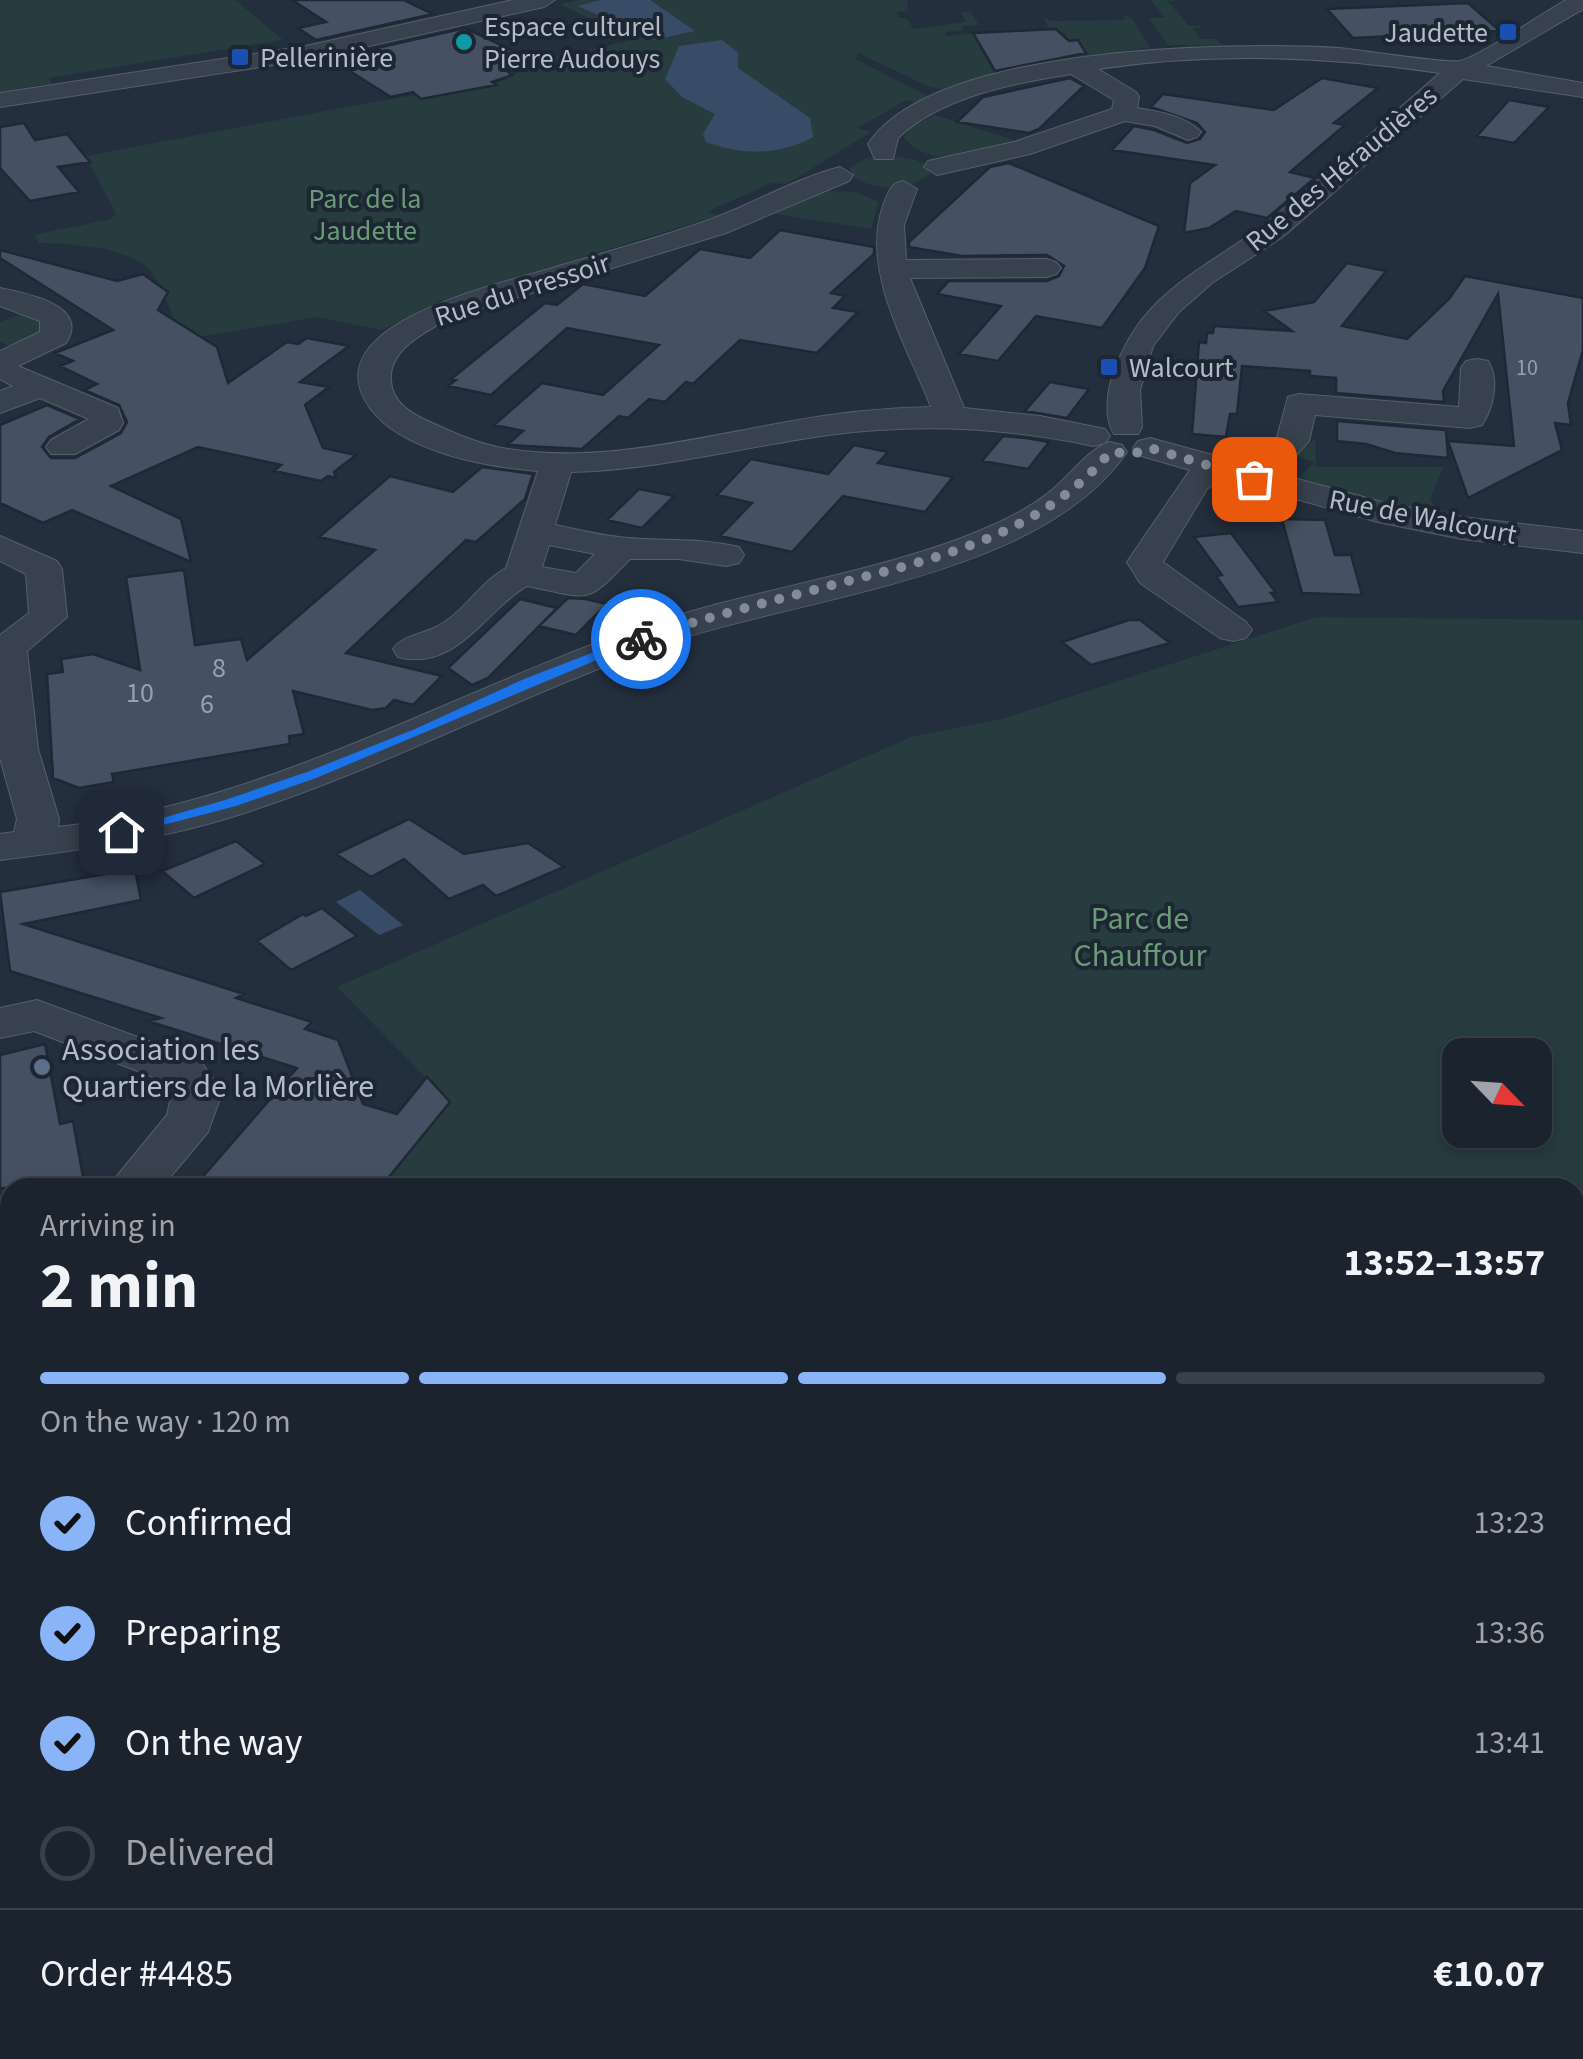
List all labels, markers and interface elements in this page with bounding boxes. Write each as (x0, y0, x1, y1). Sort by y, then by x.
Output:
place label: Espace culturel Pierre Audouys (484, 7, 662, 79)
place label: Jaudette (1384, 13, 1488, 53)
marker: Jaudette (1497, 21, 1519, 43)
marker: Espace culturel Pierre Audouys (453, 31, 475, 53)
place label: Pellerinière (260, 38, 393, 78)
marker: Pellerinière (229, 46, 251, 68)
street label: Rue des Héraudières (1237, 77, 1446, 261)
park label: Parc de la Jaudette (309, 179, 421, 251)
street label: Rue du Pressoir (430, 243, 615, 337)
place label: Walcourt (1129, 348, 1234, 388)
house number: 10 (1516, 352, 1538, 384)
marker: Walcourt (1098, 356, 1120, 378)
pin (1212, 437, 1297, 522)
icon: bag (1227, 452, 1282, 507)
street label: Rue de Walcourt (1326, 479, 1521, 555)
courier (591, 589, 691, 689)
icon: bike (614, 612, 669, 667)
house number: 8 (212, 648, 226, 688)
house number: 10 (126, 673, 154, 713)
house number: 6 (200, 684, 214, 724)
pin (79, 790, 164, 875)
icon: home (94, 805, 149, 860)
park label: Parc de Chauffour (1073, 896, 1208, 979)
place label: Association les Quartiers de la Morlière (62, 1027, 374, 1110)
north arrow (1442, 1038, 1552, 1148)
map controls (1442, 1038, 1552, 1148)
marker: Association les Quartiers de la Morlière (31, 1056, 53, 1078)
text: Arriving in (40, 1203, 176, 1249)
text: 13:52–13:57 (1343, 1236, 1545, 1290)
text: 2 min (40, 1240, 198, 1333)
text: On the way · 120 m (40, 1399, 291, 1445)
icon: check (40, 1496, 95, 1551)
text: Confirmed (125, 1496, 293, 1550)
text: 13:23 (1473, 1500, 1545, 1546)
icon: check (40, 1606, 95, 1661)
text: Preparing (125, 1606, 280, 1660)
text: 13:36 (1473, 1610, 1545, 1656)
icon: check (40, 1716, 95, 1771)
text: On the way (125, 1716, 302, 1770)
text: 13:41 (1473, 1720, 1545, 1766)
text: Delivered (125, 1826, 275, 1880)
text: Order #4485 (40, 1947, 233, 2001)
text: €10.07 (1433, 1947, 1545, 2001)

